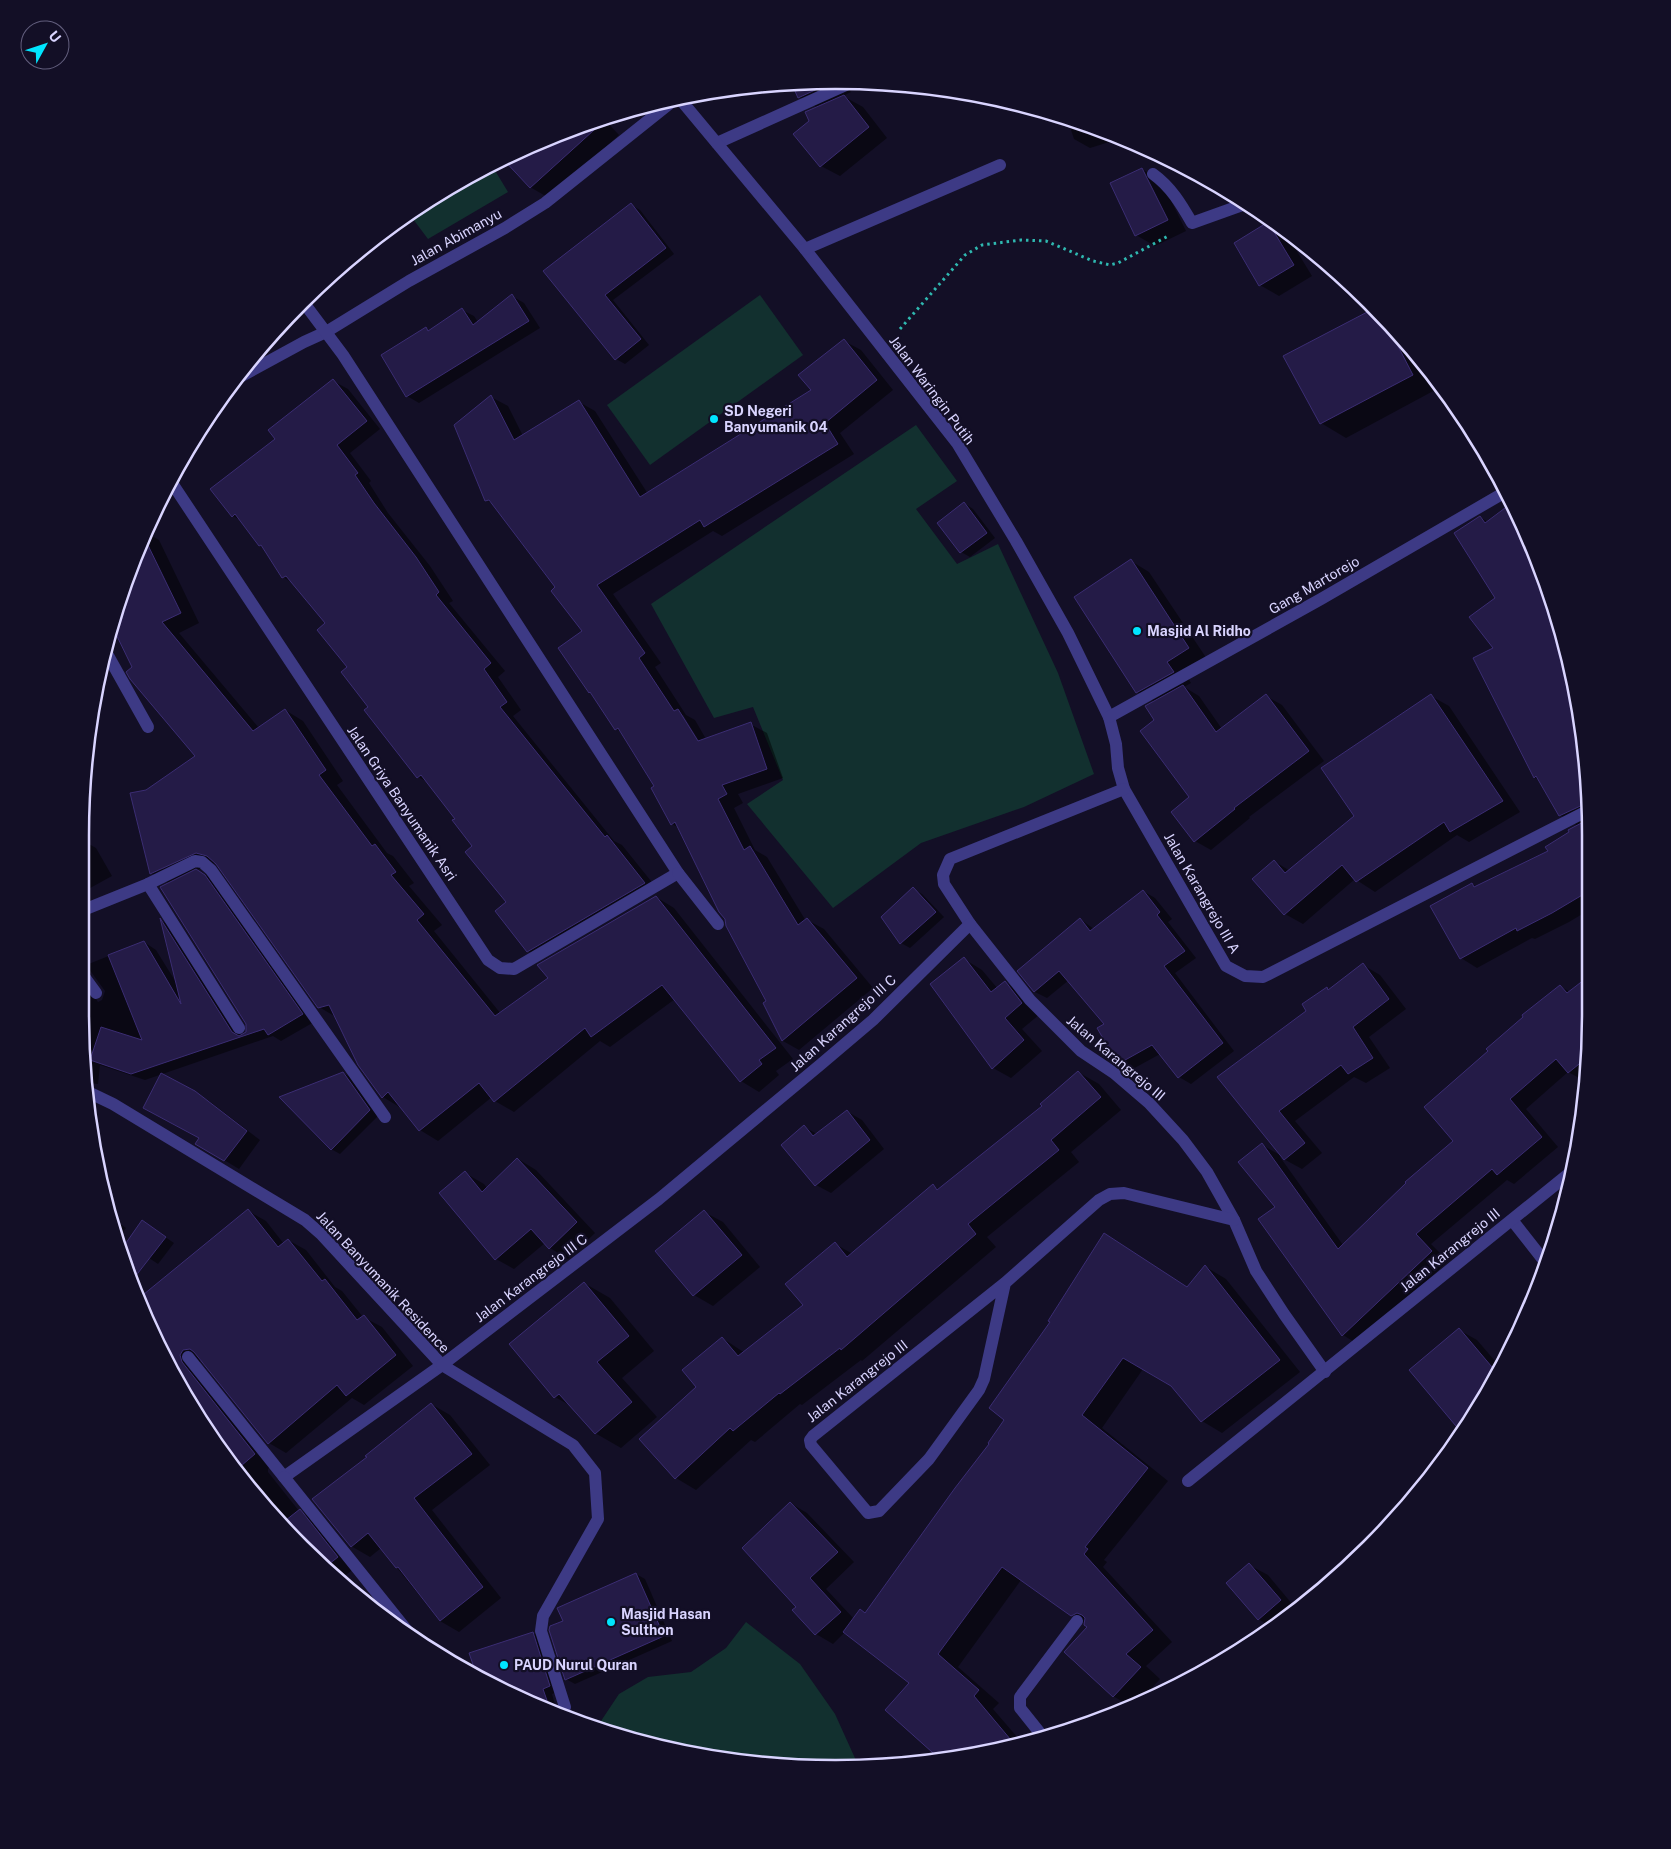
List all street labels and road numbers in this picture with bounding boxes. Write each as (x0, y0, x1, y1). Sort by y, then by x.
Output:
street label: Jalan Abimanyu (408, 205, 504, 269)
street label: Jalan Waringin Putih (886, 333, 978, 447)
street label: Gang Martorejo (1266, 553, 1362, 617)
street label: Jalan Griya Banyumanik Asri (344, 723, 460, 883)
street label: Jalan Karangrejo III A (1161, 830, 1243, 956)
street label: Jalan Karangrejo III C (787, 971, 899, 1075)
street label: Jalan Karangrejo III (1064, 1012, 1168, 1104)
street label: Jalan Karangrejo III (1397, 1205, 1503, 1295)
street label: Jalan Banyumanik Residence (313, 1208, 453, 1356)
street label: Jalan Karangrejo III C (472, 1230, 590, 1326)
street label: Jalan Karangrejo III (803, 1337, 911, 1425)

